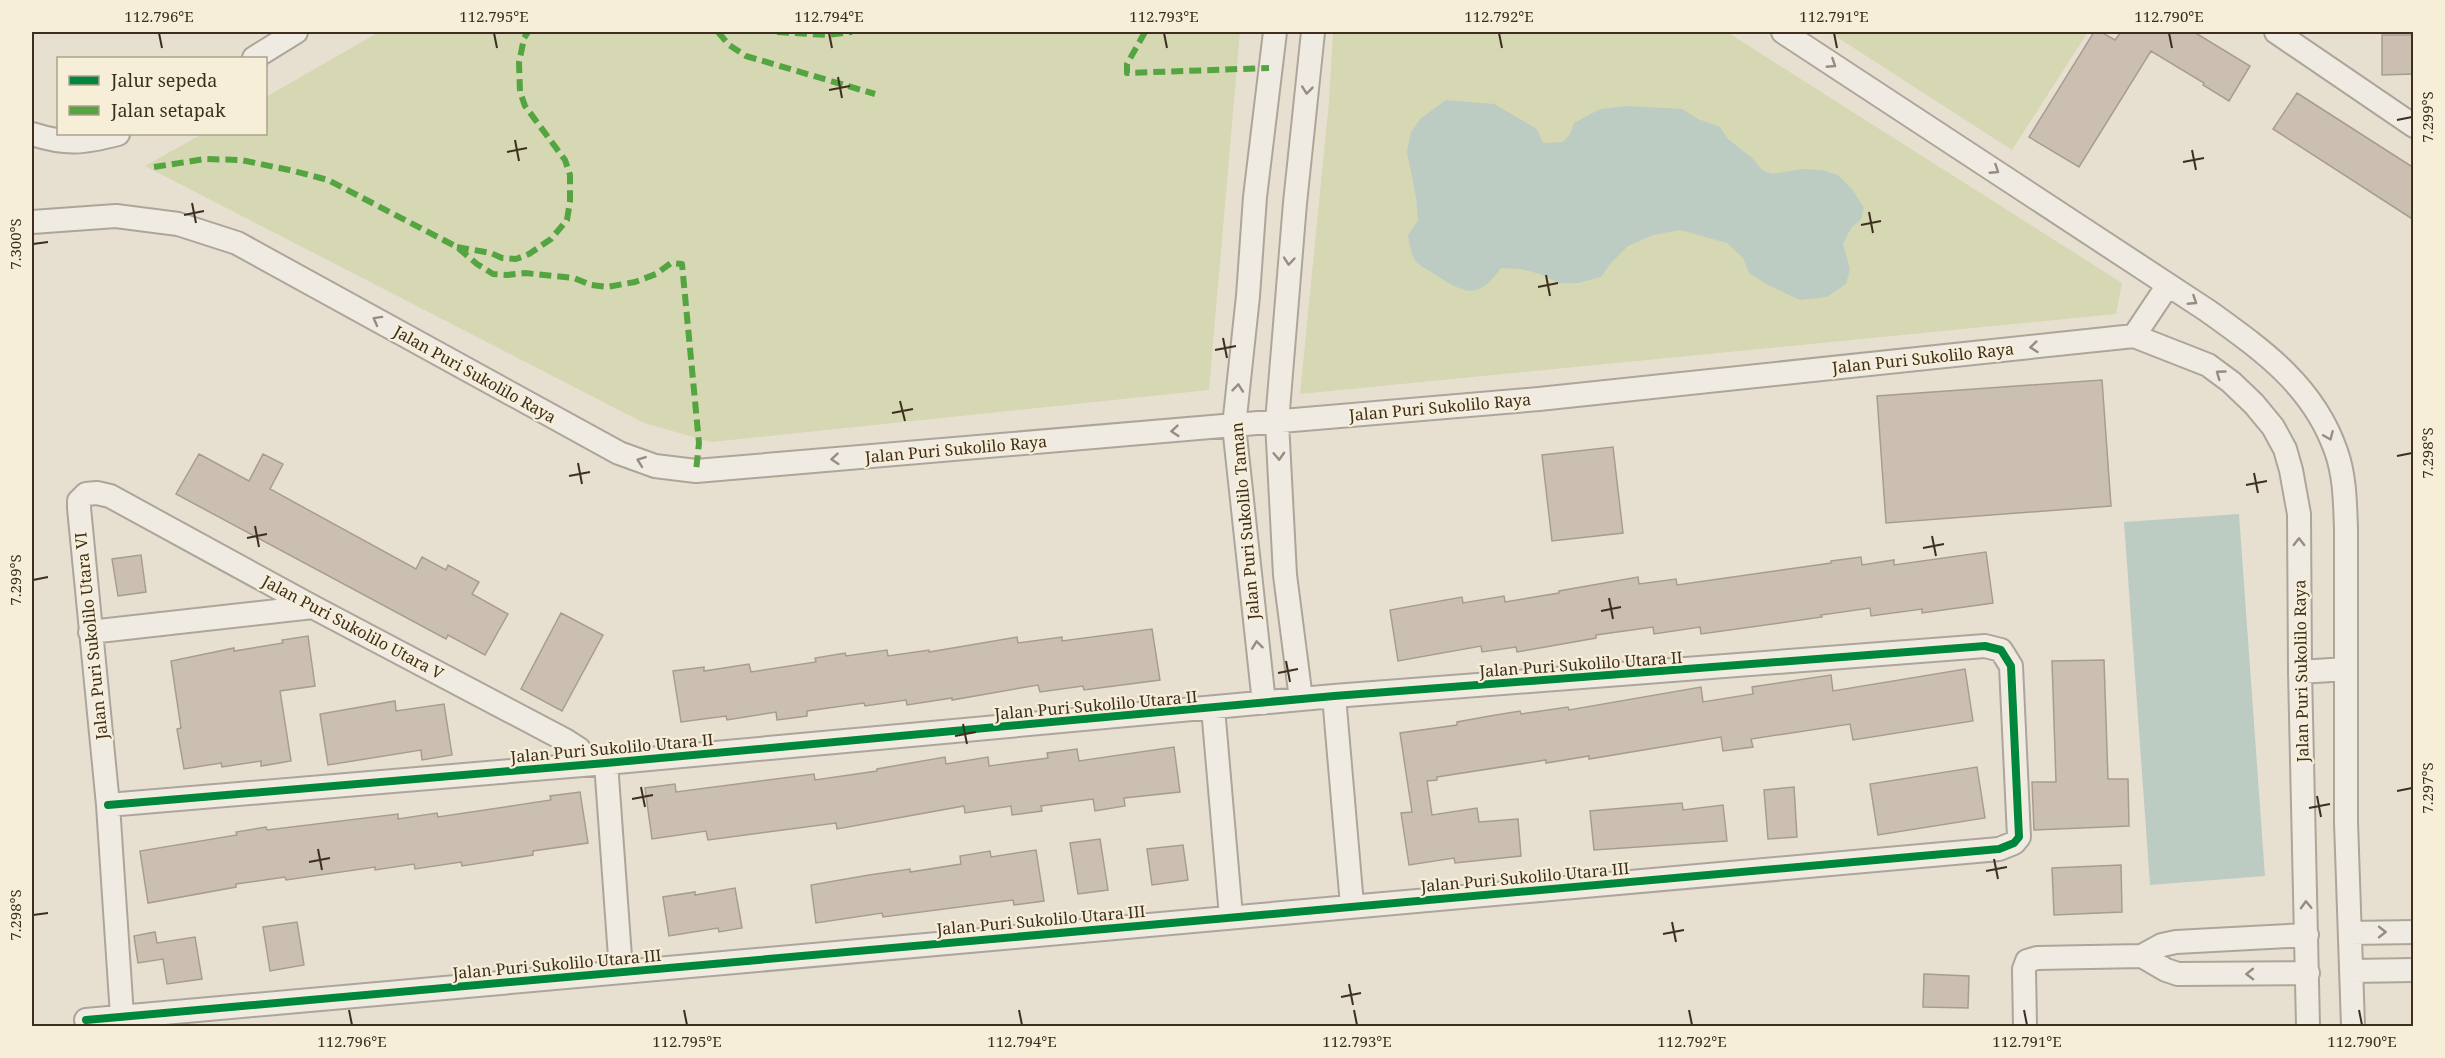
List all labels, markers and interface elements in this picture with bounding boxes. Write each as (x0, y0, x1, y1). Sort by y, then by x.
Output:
text: 112.796°E (124, 6, 194, 26)
text: 112.795°E (459, 6, 529, 26)
text: 112.794°E (794, 6, 864, 26)
text: 112.793°E (1129, 6, 1199, 26)
text: 112.792°E (1464, 6, 1534, 26)
text: 112.791°E (1799, 6, 1869, 26)
text: 112.790°E (2134, 6, 2204, 26)
one-way arrow (1826, 56, 1836, 68)
legend (57, 57, 267, 135)
text: Jalur sepeda (110, 68, 217, 92)
one-way arrow (1301, 85, 1314, 94)
text: 7.299°S (2417, 91, 2437, 143)
text: Jalan setapak (110, 98, 226, 122)
one-way arrow (1989, 163, 1999, 175)
text: 7.300°S (5, 218, 25, 270)
one-way arrow (1283, 257, 1296, 266)
one-way arrow (2186, 294, 2197, 305)
one-way arrow (373, 316, 383, 327)
street label: Jalan Puri Sukolilo Raya (389, 320, 560, 428)
street label: Jalan Puri Sukolilo Raya (1830, 338, 2015, 379)
one-way arrow (2029, 340, 2038, 353)
one-way arrow (2215, 370, 2226, 381)
one-way arrow (1231, 383, 1244, 393)
street label: Jalan Puri Sukolilo Raya (1347, 388, 1532, 426)
street label: Jalan Puri Sukolilo Taman (1225, 421, 1265, 622)
one-way arrow (1171, 424, 1180, 437)
text: 7.298°S (2417, 427, 2437, 479)
one-way arrow (2322, 429, 2334, 440)
street label: Jalan Puri Sukolilo Raya (863, 430, 1048, 468)
one-way arrow (1272, 451, 1285, 460)
one-way arrow (830, 453, 839, 466)
one-way arrow (636, 456, 647, 468)
street label: Jalan Puri Sukolilo Utara VI (69, 531, 113, 742)
one-way arrow (2293, 538, 2305, 547)
text: 7.299°S (5, 554, 25, 606)
street label: Jalan Puri Sukolilo Utara V (257, 569, 448, 684)
street label: Jalan Puri Sukolilo Raya (2288, 580, 2314, 763)
one-way arrow (1251, 640, 1264, 649)
street label: Jalan Puri Sukolilo Utara II (1478, 646, 1683, 682)
street label: Jalan Puri Sukolilo Utara II (993, 685, 1199, 725)
street label: Jalan Puri Sukolilo Utara II (509, 728, 715, 768)
text: 7.297°S (2417, 762, 2437, 814)
street label: Jalan Puri Sukolilo Utara III (1419, 857, 1630, 897)
text: 7.298°S (5, 889, 25, 941)
street label: Jalan Puri Sukolilo Utara III (935, 900, 1146, 940)
one-way arrow (2300, 901, 2313, 910)
one-way arrow (2377, 926, 2386, 939)
street label: Jalan Puri Sukolilo Utara III (451, 944, 662, 984)
one-way arrow (2245, 968, 2254, 980)
text: 112.796°E (317, 1031, 387, 1051)
text: 112.795°E (652, 1031, 722, 1051)
text: 112.794°E (987, 1031, 1057, 1051)
text: 112.793°E (1322, 1031, 1392, 1051)
text: 112.792°E (1657, 1031, 1727, 1051)
text: 112.791°E (1992, 1031, 2062, 1051)
text: 112.790°E (2327, 1031, 2397, 1051)

